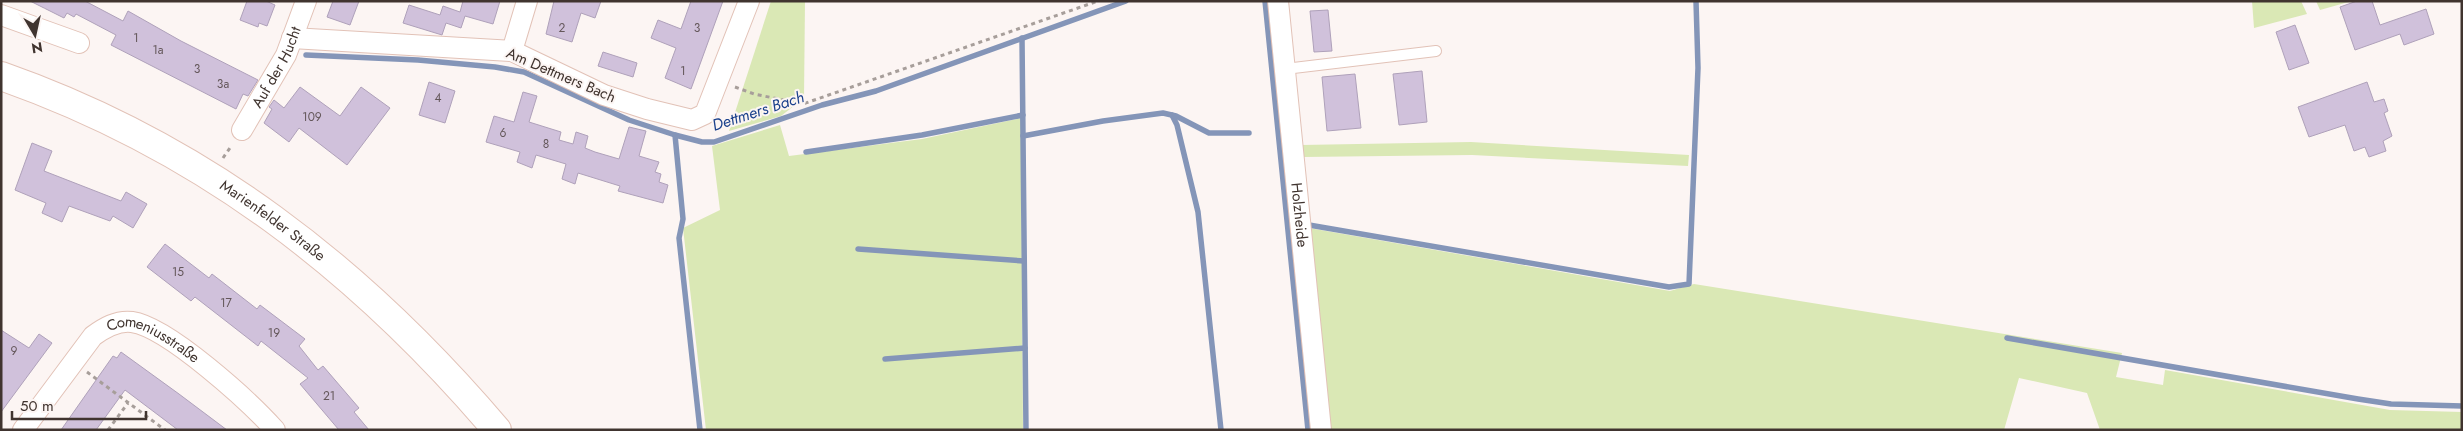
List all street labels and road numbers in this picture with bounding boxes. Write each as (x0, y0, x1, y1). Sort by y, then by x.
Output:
street label: Auf der Hucht (246, 23, 307, 112)
street label: Am Dettmers Bach (503, 42, 619, 108)
street label: Marienfelder Straße (216, 175, 330, 267)
street label: Holzheide (1285, 181, 1314, 249)
street label: Comeniusstraße (103, 310, 205, 368)

